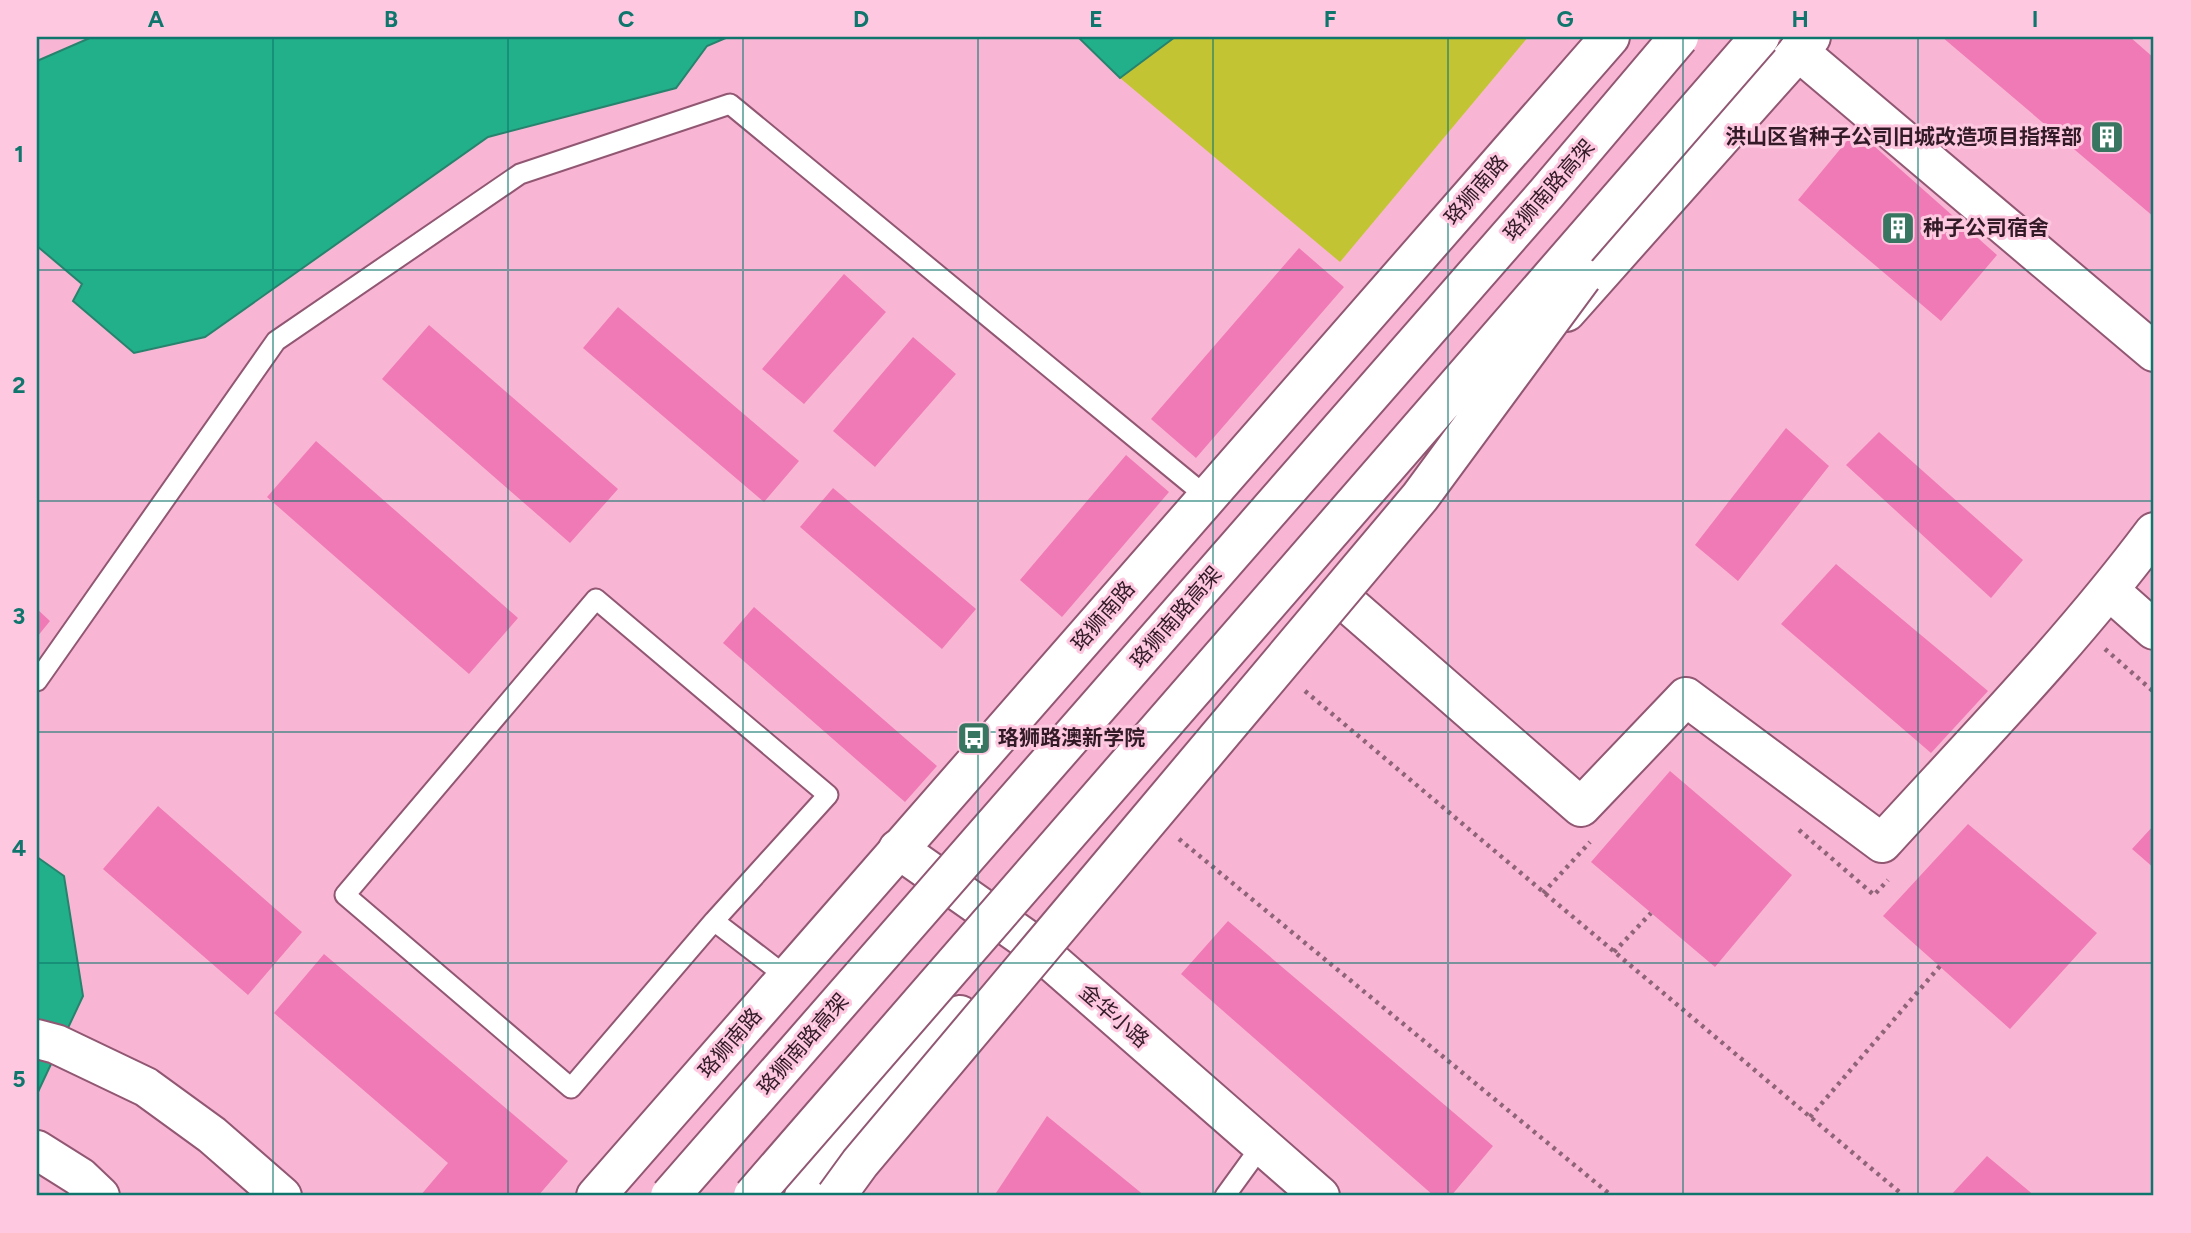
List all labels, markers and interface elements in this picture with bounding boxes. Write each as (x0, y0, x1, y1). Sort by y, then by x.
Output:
text: A (148, 5, 165, 33)
text: B (384, 5, 398, 33)
text: C (618, 5, 635, 33)
text: D (853, 5, 869, 33)
text: E (1089, 5, 1103, 33)
text: F (1324, 5, 1337, 33)
text: G (1556, 5, 1574, 33)
text: H (1791, 5, 1809, 33)
text: I (2032, 5, 2038, 33)
building icon: 洪山区省种子公司旧城改造项目指挥部 (2088, 118, 2126, 156)
place label: 洪山区省种子公司旧城改造项目指挥部 (1725, 124, 2082, 149)
street label: 珞狮南路高架 (1498, 134, 1599, 245)
text: 1 (14, 140, 24, 168)
street label: 珞狮南路 (1439, 150, 1513, 230)
building icon: 种子公司宿舍 (1879, 209, 1917, 247)
place label: 种子公司宿舍 (1923, 215, 2049, 240)
text: 2 (12, 371, 26, 399)
street label: 珞狮南路高架 (1125, 561, 1226, 672)
street label: 珞狮南路 (1066, 576, 1140, 656)
text: 3 (13, 602, 25, 630)
bus stop icon: 珞狮路澳新学院 (955, 719, 993, 757)
place label: 珞狮路澳新学院 (998, 725, 1145, 750)
text: 4 (12, 834, 26, 862)
street label: 金华小路 (1074, 979, 1154, 1053)
street label: 珞狮南路高架 (752, 988, 853, 1099)
street label: 珞狮南路 (693, 1003, 767, 1083)
text: 5 (12, 1065, 26, 1093)

